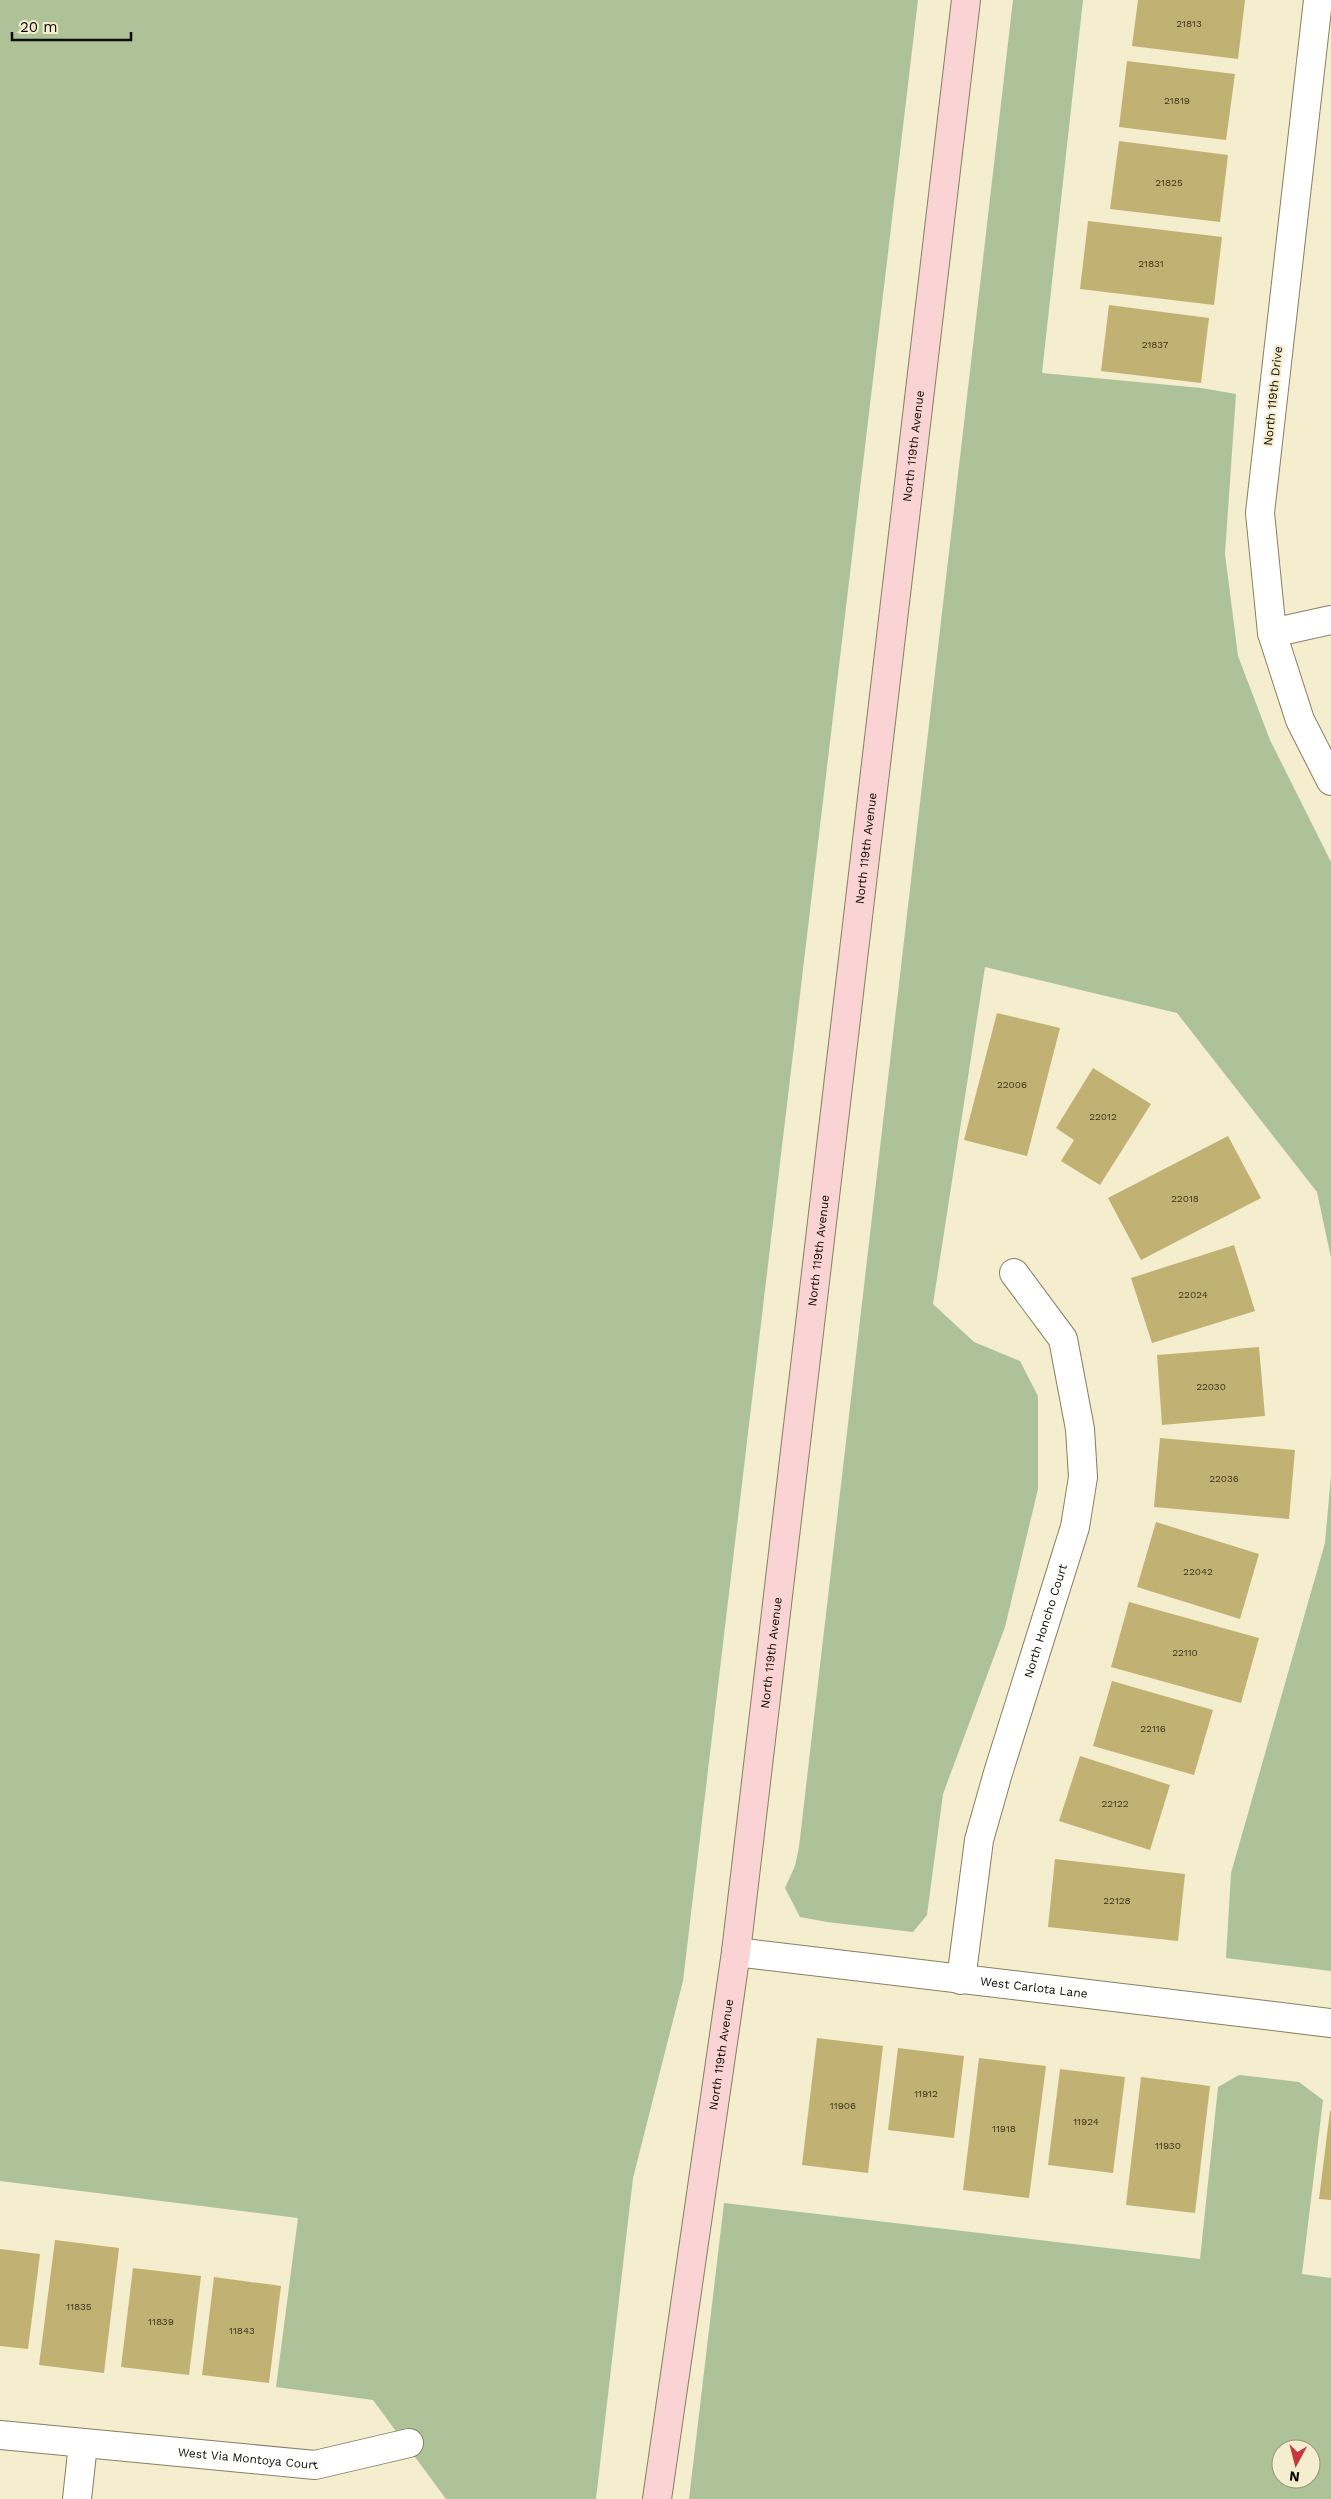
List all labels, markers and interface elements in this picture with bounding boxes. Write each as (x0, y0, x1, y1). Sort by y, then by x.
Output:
scale bar (12, 10, 131, 42)
text: 20 m (20, 18, 58, 36)
house number: 21813 (1176, 18, 1202, 29)
house number: 21819 (1164, 95, 1190, 106)
house number: 21825 (1155, 177, 1183, 188)
house number: 21831 (1138, 258, 1164, 269)
house number: 21837 (1142, 339, 1169, 350)
street label: North 119th Drive (1261, 346, 1285, 446)
street label: North 119th Avenue (900, 390, 927, 503)
street label: North 119th Avenue (853, 792, 880, 905)
house number: 22006 (997, 1079, 1027, 1090)
house number: 22012 (1089, 1111, 1117, 1122)
house number: 22018 (1171, 1193, 1199, 1204)
street label: North 119th Avenue (805, 1194, 832, 1307)
house number: 22024 (1178, 1289, 1208, 1300)
house number: 22030 (1196, 1381, 1226, 1392)
house number: 22036 (1209, 1473, 1239, 1484)
street label: North Honcho Court (1021, 1563, 1070, 1680)
house number: 22042 (1183, 1566, 1213, 1577)
street label: North 119th Avenue (758, 1596, 785, 1709)
house number: 22110 (1172, 1647, 1198, 1658)
house number: 22116 (1140, 1723, 1166, 1734)
house number: 22122 (1101, 1798, 1129, 1809)
house number: 22128 (1103, 1895, 1131, 1906)
street label: West Carlota Lane (979, 1974, 1089, 2001)
street label: North 119th Avenue (706, 1998, 736, 2111)
house number: 11912 (914, 2088, 938, 2099)
house number: 11906 (830, 2100, 856, 2111)
house number: 11924 (1073, 2116, 1099, 2127)
house number: 11918 (992, 2123, 1016, 2134)
house number: 11930 (1155, 2140, 1181, 2151)
house number: 11835 (66, 2301, 92, 2312)
house number: 11839 (148, 2316, 174, 2327)
house number: 11843 (229, 2325, 255, 2336)
north arrow (1271, 2439, 1321, 2489)
street label: West Via Montoya Court (177, 2445, 319, 2472)
text: N (1288, 2468, 1301, 2485)

